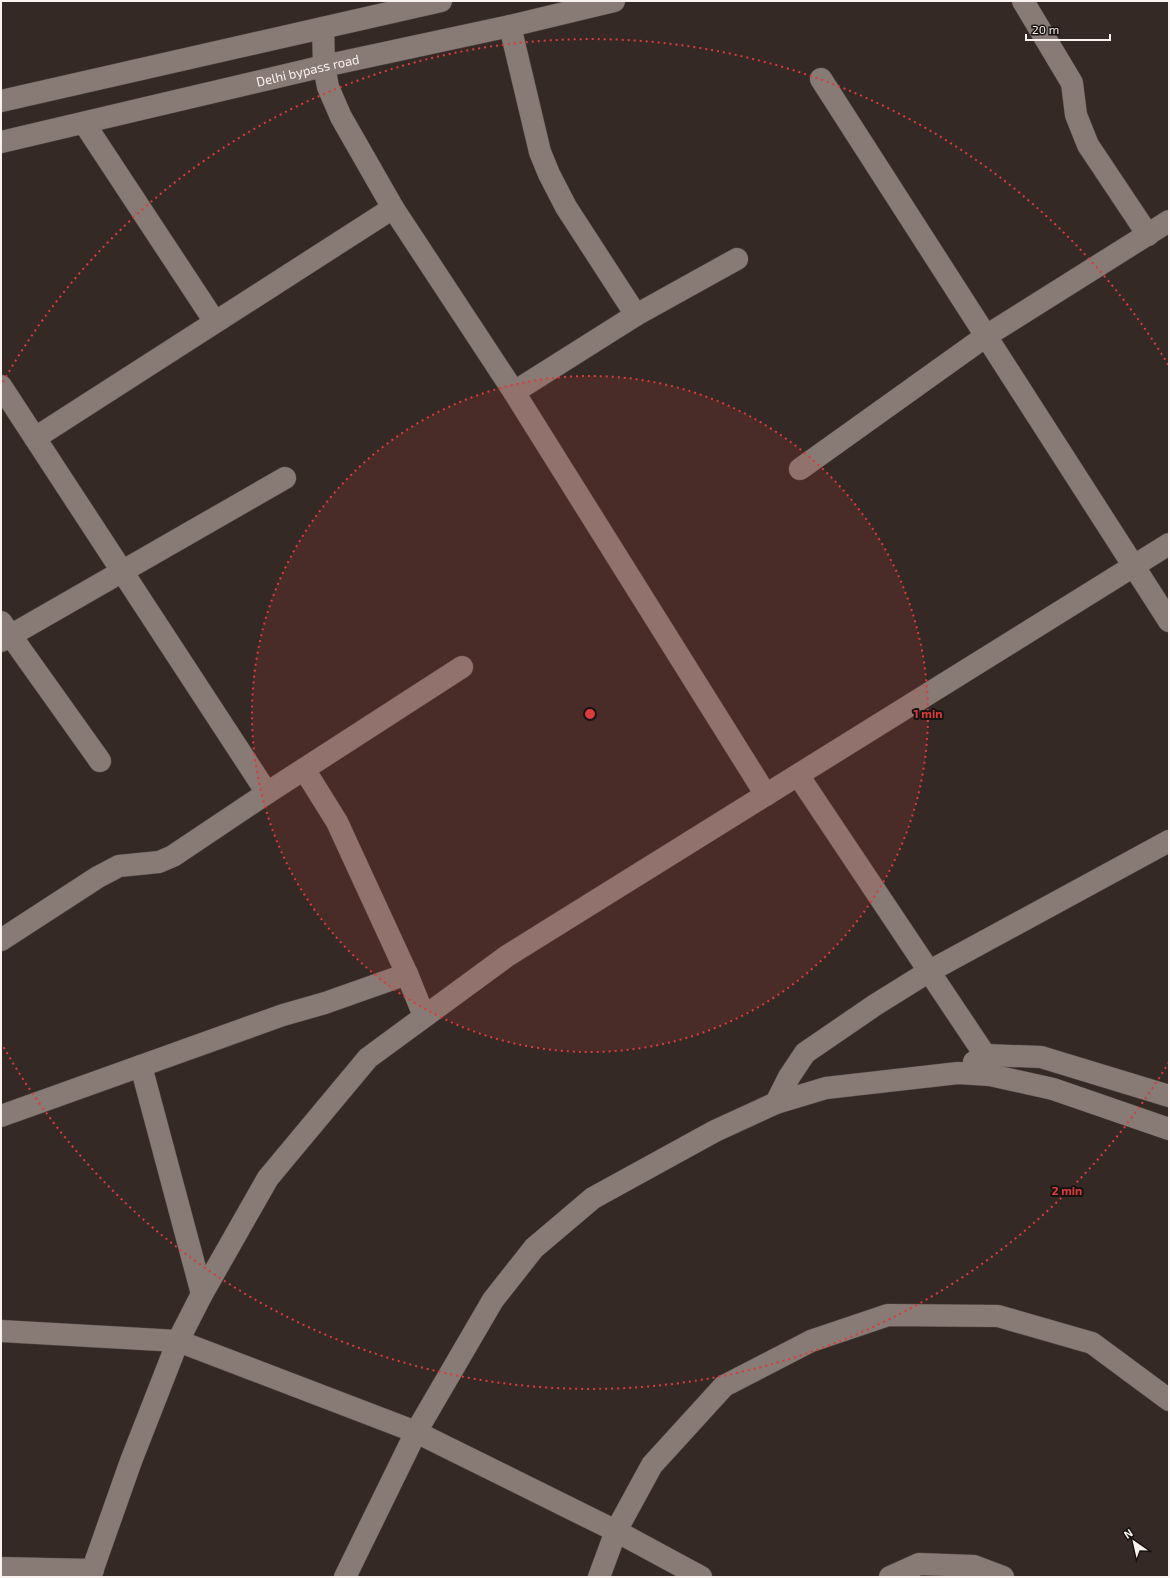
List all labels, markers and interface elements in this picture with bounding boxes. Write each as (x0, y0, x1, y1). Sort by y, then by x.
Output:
scale bar (1026, 16, 1110, 42)
text: 20 m (1032, 22, 1059, 36)
street label: Delhi bypass road (255, 51, 361, 90)
text: 1 min (914, 706, 942, 720)
centre of rings (583, 707, 597, 721)
text: 2 min (1052, 1183, 1082, 1197)
north arrow (1114, 1522, 1154, 1562)
text: N (1121, 1526, 1135, 1541)

